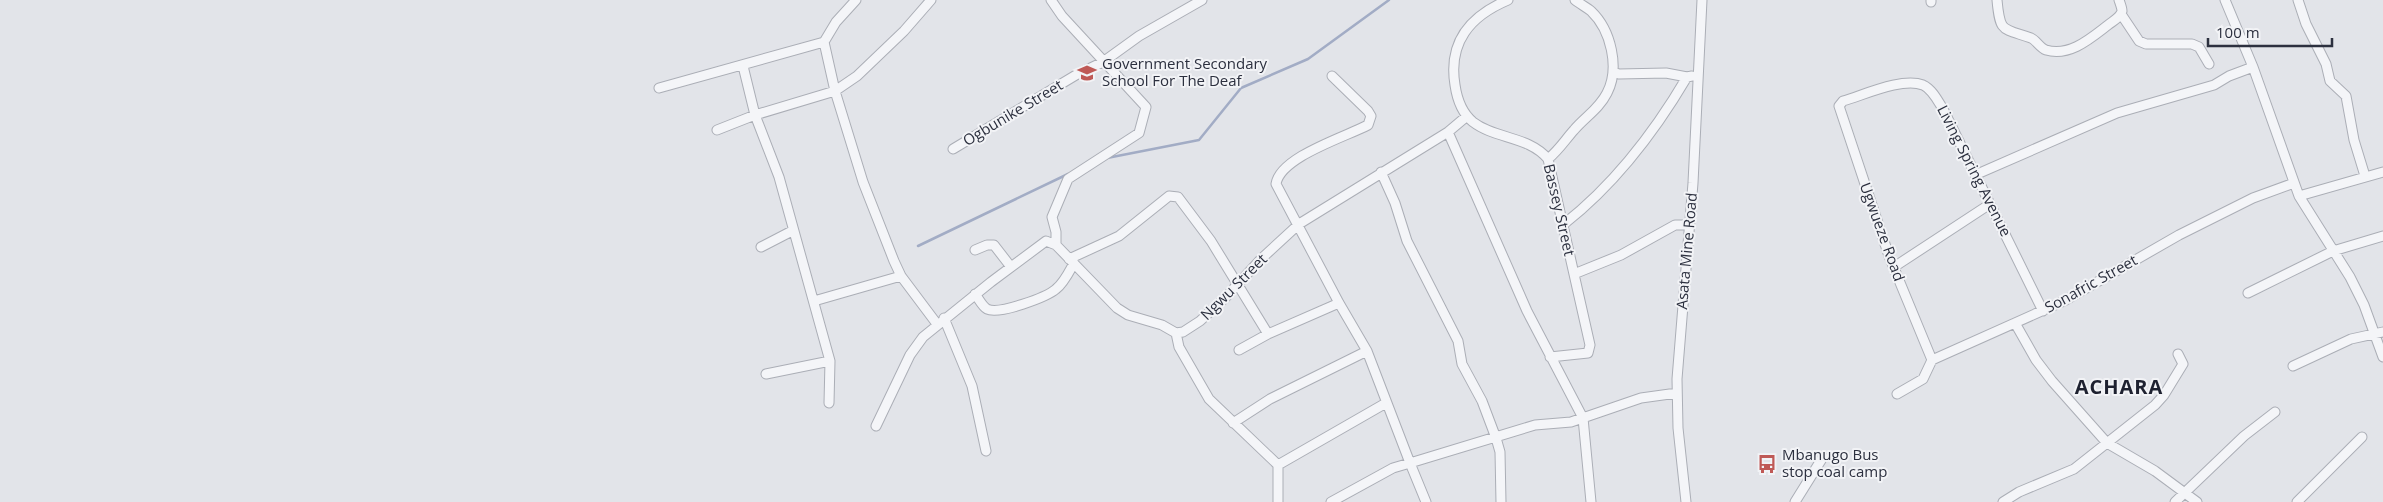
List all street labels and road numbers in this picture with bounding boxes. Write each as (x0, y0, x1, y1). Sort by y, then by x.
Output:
street label: Ogbunike Street (959, 74, 1066, 150)
street label: Living Spring Avenue (1933, 101, 2017, 240)
street label: Bassey Street (1540, 162, 1580, 258)
street label: Ugwueze Road (1856, 180, 1910, 284)
street label: Asata Mine Road (1671, 192, 1701, 310)
street label: Ngwu Street (1196, 249, 1271, 324)
street label: Sonafric Street (2041, 249, 2140, 317)

